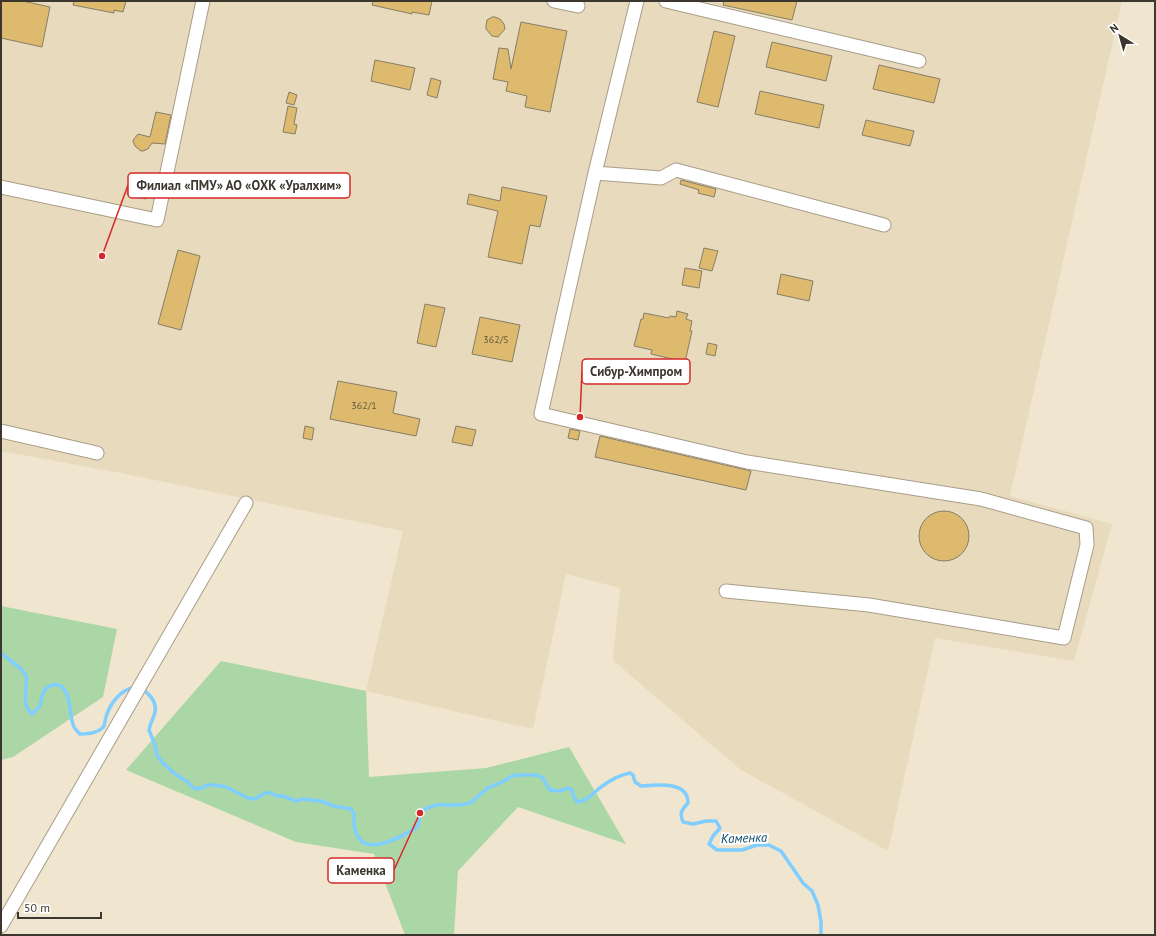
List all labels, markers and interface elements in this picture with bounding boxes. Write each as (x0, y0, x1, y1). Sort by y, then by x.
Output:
north arrow (1100, 16, 1140, 56)
text: N (1107, 20, 1121, 36)
callout: Филиал «ПМУ» АО «ОХК «Уралхим» (128, 173, 350, 198)
text: Филиал «ПМУ» АО «ОХК «Уралхим» (136, 177, 342, 194)
house number: 362/5 (483, 333, 509, 346)
callout: Сибур-Химпром (582, 359, 690, 384)
text: Сибур-Химпром (590, 363, 682, 380)
house number: 362/1 (351, 399, 377, 412)
water label: Каменка (721, 829, 768, 847)
callout: Каменка (328, 858, 394, 883)
text: Каменка (336, 862, 386, 879)
scale bar (18, 894, 101, 920)
text: 50 m (24, 900, 50, 915)

